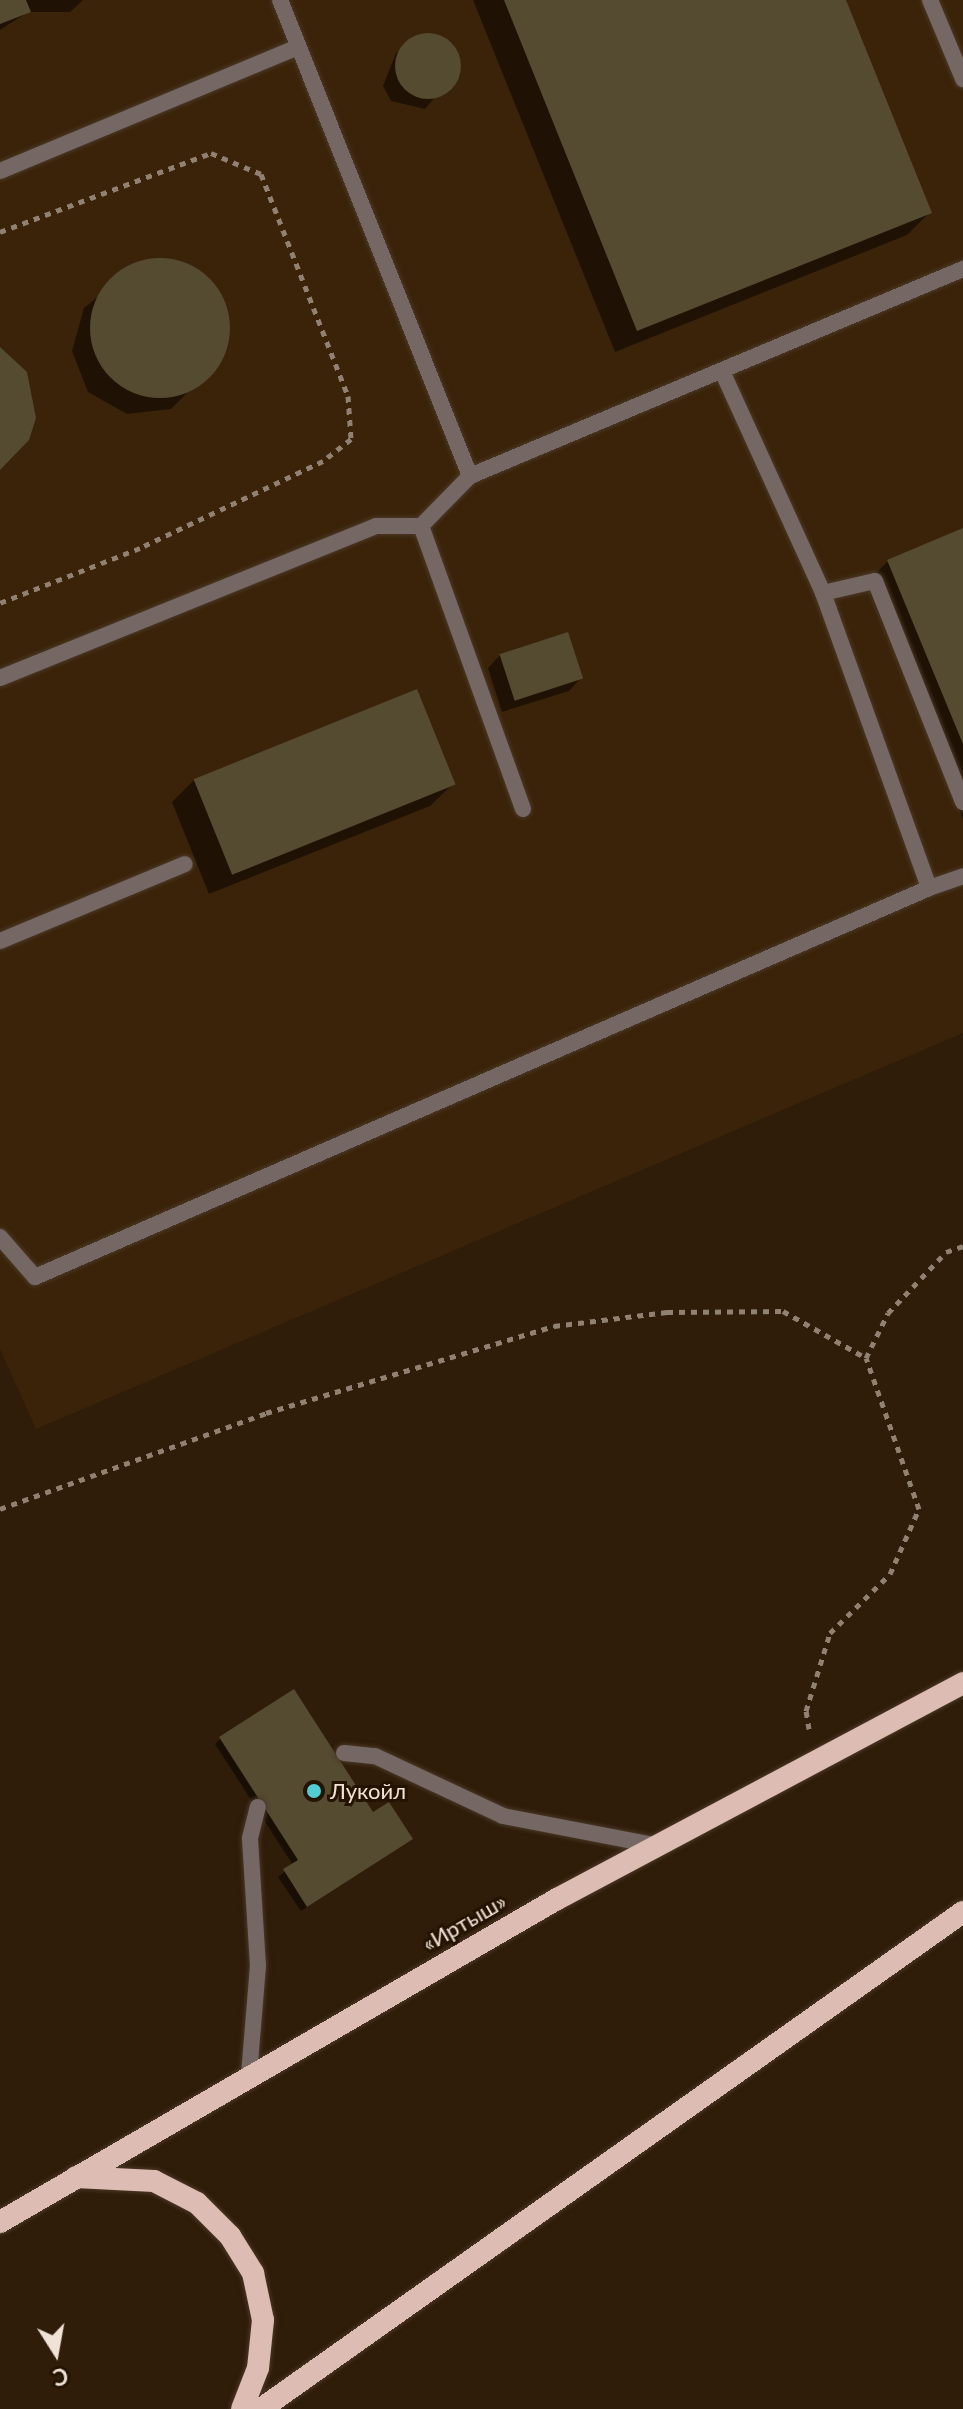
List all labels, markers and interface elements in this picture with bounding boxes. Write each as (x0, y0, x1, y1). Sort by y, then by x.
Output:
place label: Лукойл (330, 1778, 406, 1804)
marker: Лукойл (305, 1782, 323, 1800)
street label: «Иртыш» (417, 1887, 511, 1957)
north arrow (16, 2313, 96, 2393)
text: С (51, 2362, 70, 2392)

